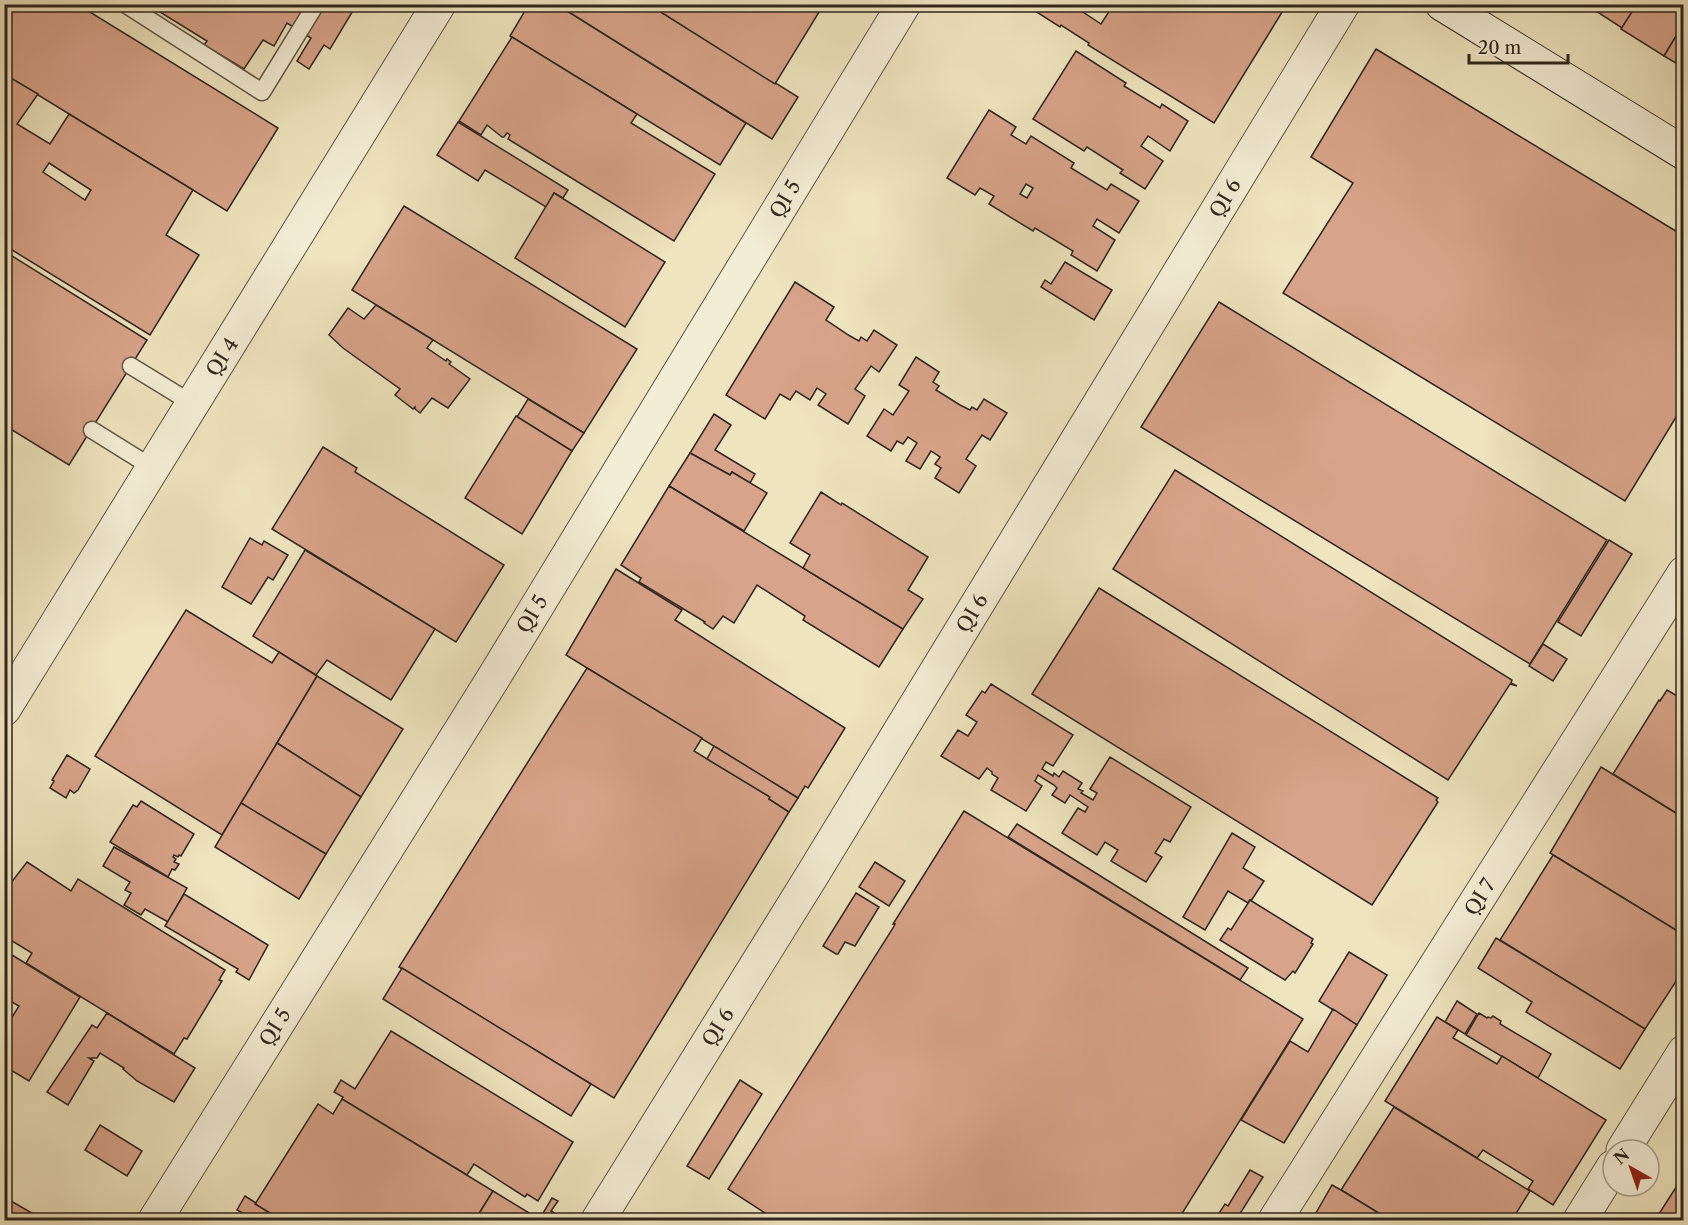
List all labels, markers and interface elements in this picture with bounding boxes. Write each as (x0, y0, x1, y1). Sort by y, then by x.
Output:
scale bar (1469, 27, 1568, 65)
text: 20 m (1478, 37, 1522, 59)
street label: QI 6 (1204, 174, 1246, 222)
street label: QI 5 (764, 176, 806, 222)
street label: QI 4 (201, 333, 243, 381)
street label: QI 6 (951, 589, 993, 637)
street label: QI 5 (511, 591, 553, 637)
street label: QI 7 (1459, 874, 1501, 920)
street label: QI 6 (697, 1003, 739, 1051)
street label: QI 5 (254, 1004, 296, 1050)
north arrow (1601, 1138, 1661, 1198)
text: N (1610, 1144, 1633, 1169)

